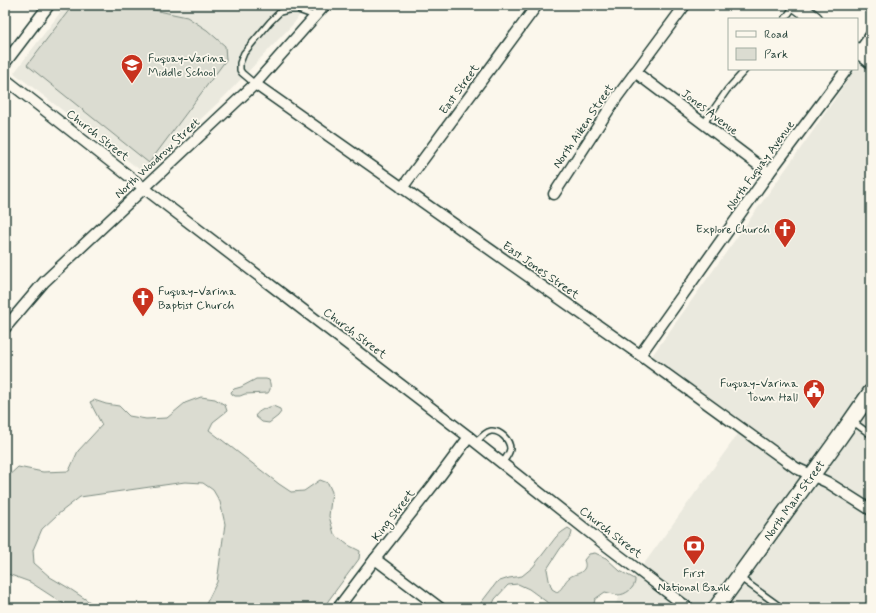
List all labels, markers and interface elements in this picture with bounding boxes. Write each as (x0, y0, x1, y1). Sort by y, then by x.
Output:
legend (728, 18, 858, 70)
text: Road (764, 27, 788, 43)
text: Park (764, 47, 788, 63)
place label: Fuquay-Varina Middle School (148, 51, 227, 81)
school or university icon: Fuquay-Varina Middle School (119, 52, 145, 85)
street label: East Street (436, 61, 484, 118)
street label: North Aiken Street (550, 81, 618, 172)
street label: Jones Avenue (678, 86, 741, 140)
street label: Church Street (63, 106, 132, 165)
street label: North Woodrow Street (112, 115, 204, 202)
street label: North Fuquay Avenue (723, 117, 799, 214)
church icon: Explore Church (772, 216, 798, 249)
place label: Explore Church (696, 222, 770, 238)
street label: East Jones Street (499, 238, 582, 303)
place label: Fuquay-Varina Baptist Church (158, 284, 237, 314)
church icon: Fuquay-Varina Baptist Church (130, 285, 156, 318)
street label: Church Street (319, 305, 389, 363)
place label: Fuquay-Varina Town Hall (720, 376, 799, 406)
public building icon: Fuquay-Varina Town Hall (801, 377, 827, 410)
street label: North Main Street (760, 457, 829, 544)
street label: King Street (369, 487, 419, 545)
street label: Church Street (576, 503, 645, 562)
bank icon: First National Bank (681, 533, 707, 566)
place label: First National Bank (658, 566, 730, 596)

